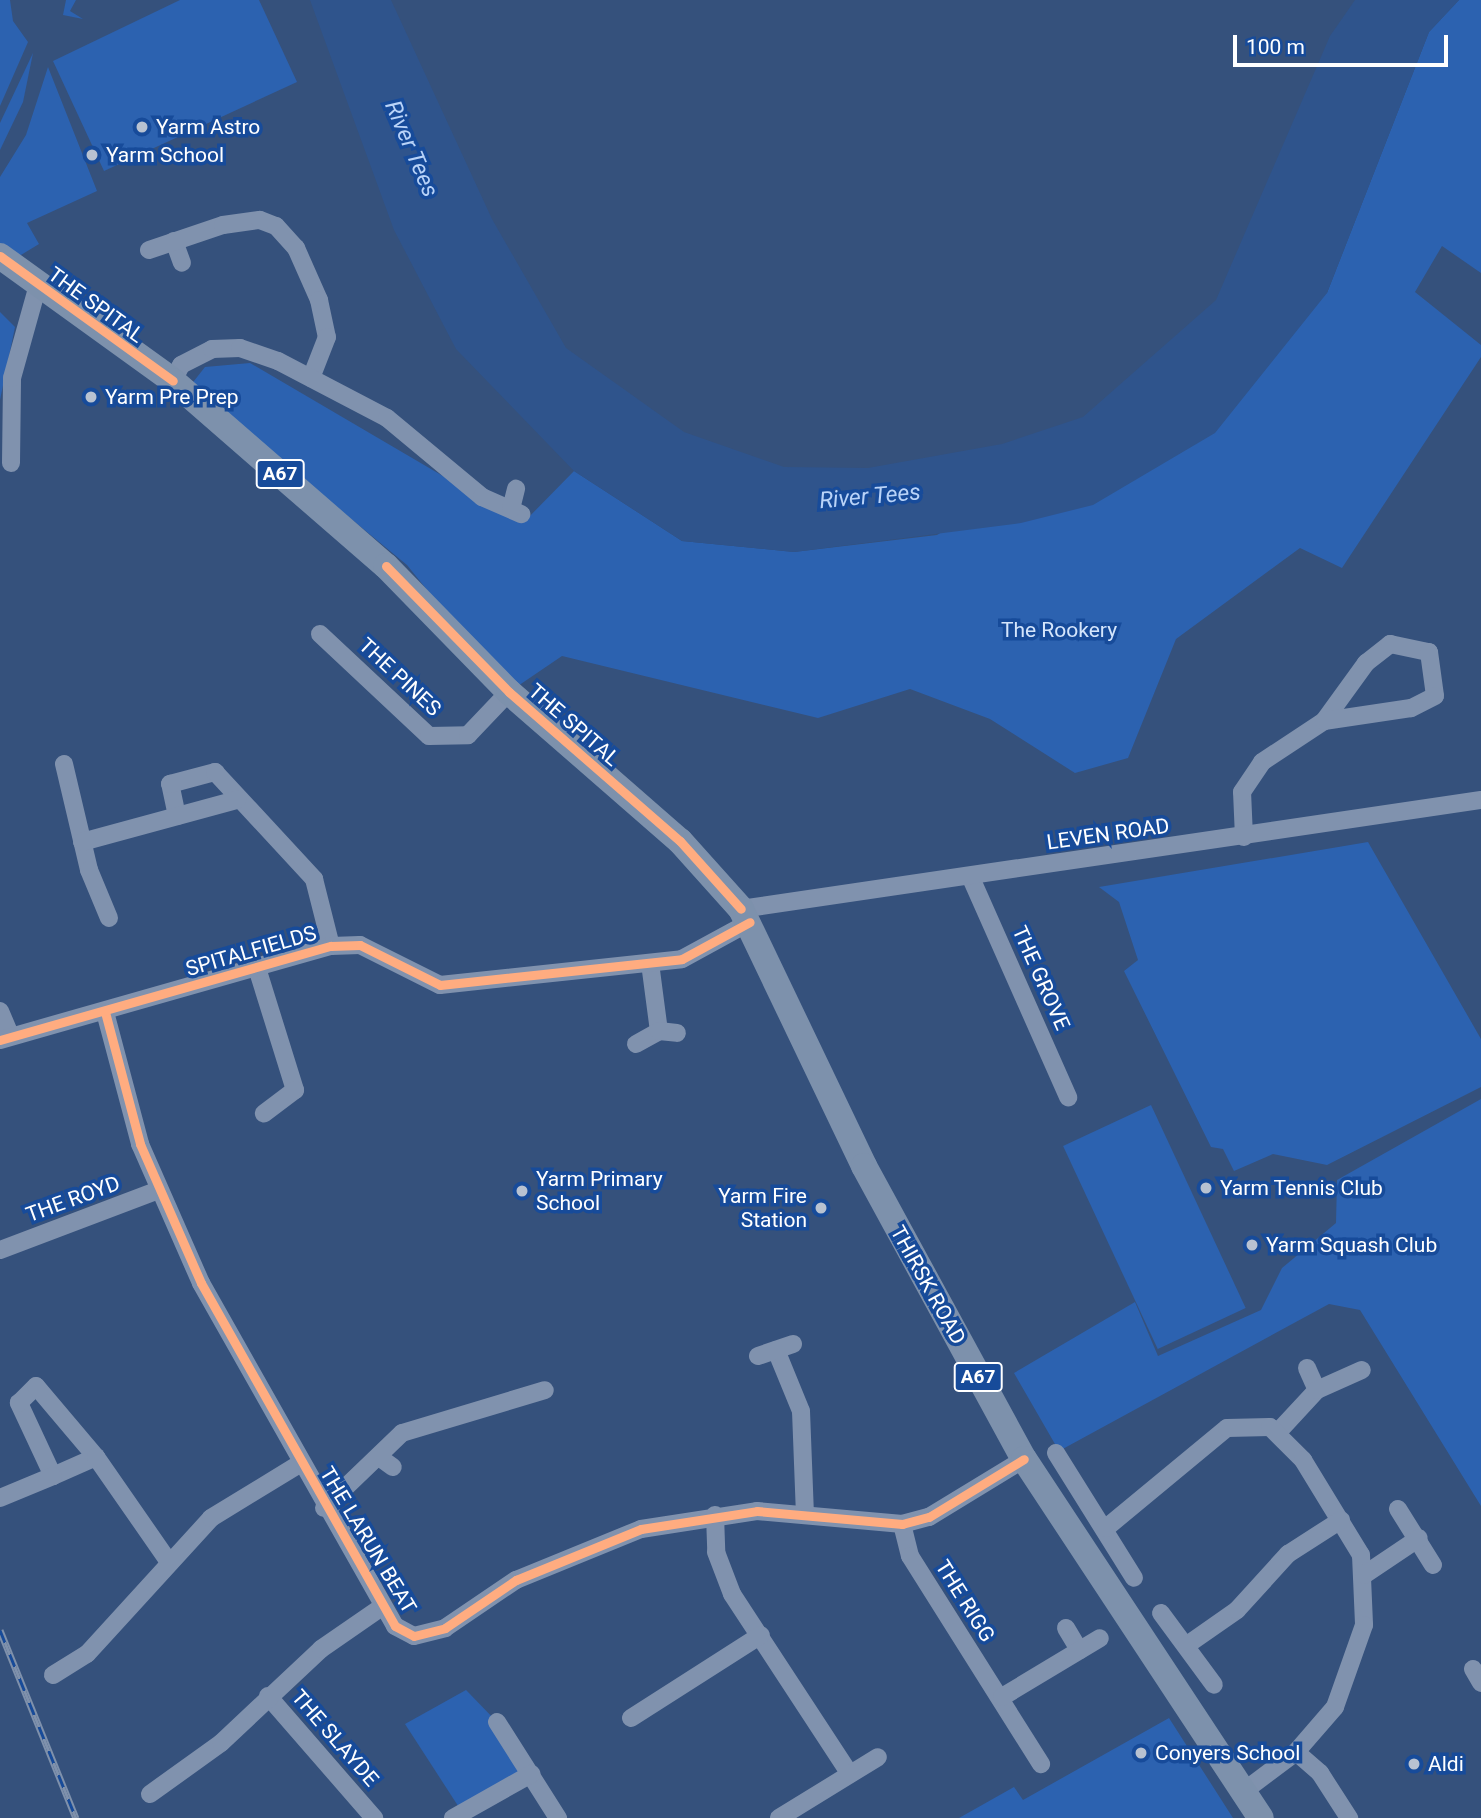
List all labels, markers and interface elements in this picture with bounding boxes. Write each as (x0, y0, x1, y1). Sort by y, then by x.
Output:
scale bar (1236, 21, 1451, 65)
text: 100 m (1246, 35, 1305, 59)
water label: River Tees (378, 97, 444, 201)
place label: Yarm Astro (156, 114, 260, 140)
marker: Yarm Astro (134, 119, 150, 135)
place label: Yarm School (106, 142, 224, 168)
marker: Yarm School (84, 147, 100, 163)
street label: THE SPITAL (43, 262, 149, 348)
place label: Yarm Pre Prep (105, 384, 239, 410)
marker: Yarm Pre Prep (83, 389, 99, 405)
road number: A67 (256, 458, 304, 489)
water label: River Tees (818, 479, 922, 515)
park label: The Rookery (1001, 617, 1117, 643)
street label: THE PINES (354, 633, 446, 721)
street label: THE SPITAL (523, 679, 625, 771)
street label: LEVEN ROAD (1045, 813, 1171, 855)
street label: SPITALFIELDS (183, 920, 319, 982)
street label: THE GROVE (1007, 922, 1075, 1034)
place label: Yarm Primary School (536, 1166, 663, 1216)
street label: THE ROYD (23, 1170, 123, 1228)
place label: Yarm Tennis Club (1220, 1175, 1383, 1201)
marker: Yarm Tennis Club (1198, 1180, 1214, 1196)
marker: Yarm Primary School (514, 1183, 530, 1199)
place label: Yarm Fire Station (718, 1183, 807, 1233)
marker: Yarm Fire Station (813, 1200, 829, 1216)
street label: THIRSK ROAD (885, 1221, 971, 1349)
place label: Yarm Squash Club (1266, 1232, 1437, 1258)
marker: Yarm Squash Club (1244, 1237, 1260, 1253)
road number: A67 (954, 1362, 1002, 1392)
street label: THE LARUN BEAT (314, 1462, 422, 1618)
street label: THE RIGG (930, 1555, 1000, 1647)
street label: THE SLAYDE (286, 1685, 384, 1791)
place label: Conyers School (1155, 1740, 1300, 1766)
marker: Conyers School (1133, 1745, 1149, 1761)
place label: Aldi (1428, 1751, 1464, 1777)
marker: Aldi (1406, 1756, 1422, 1772)

